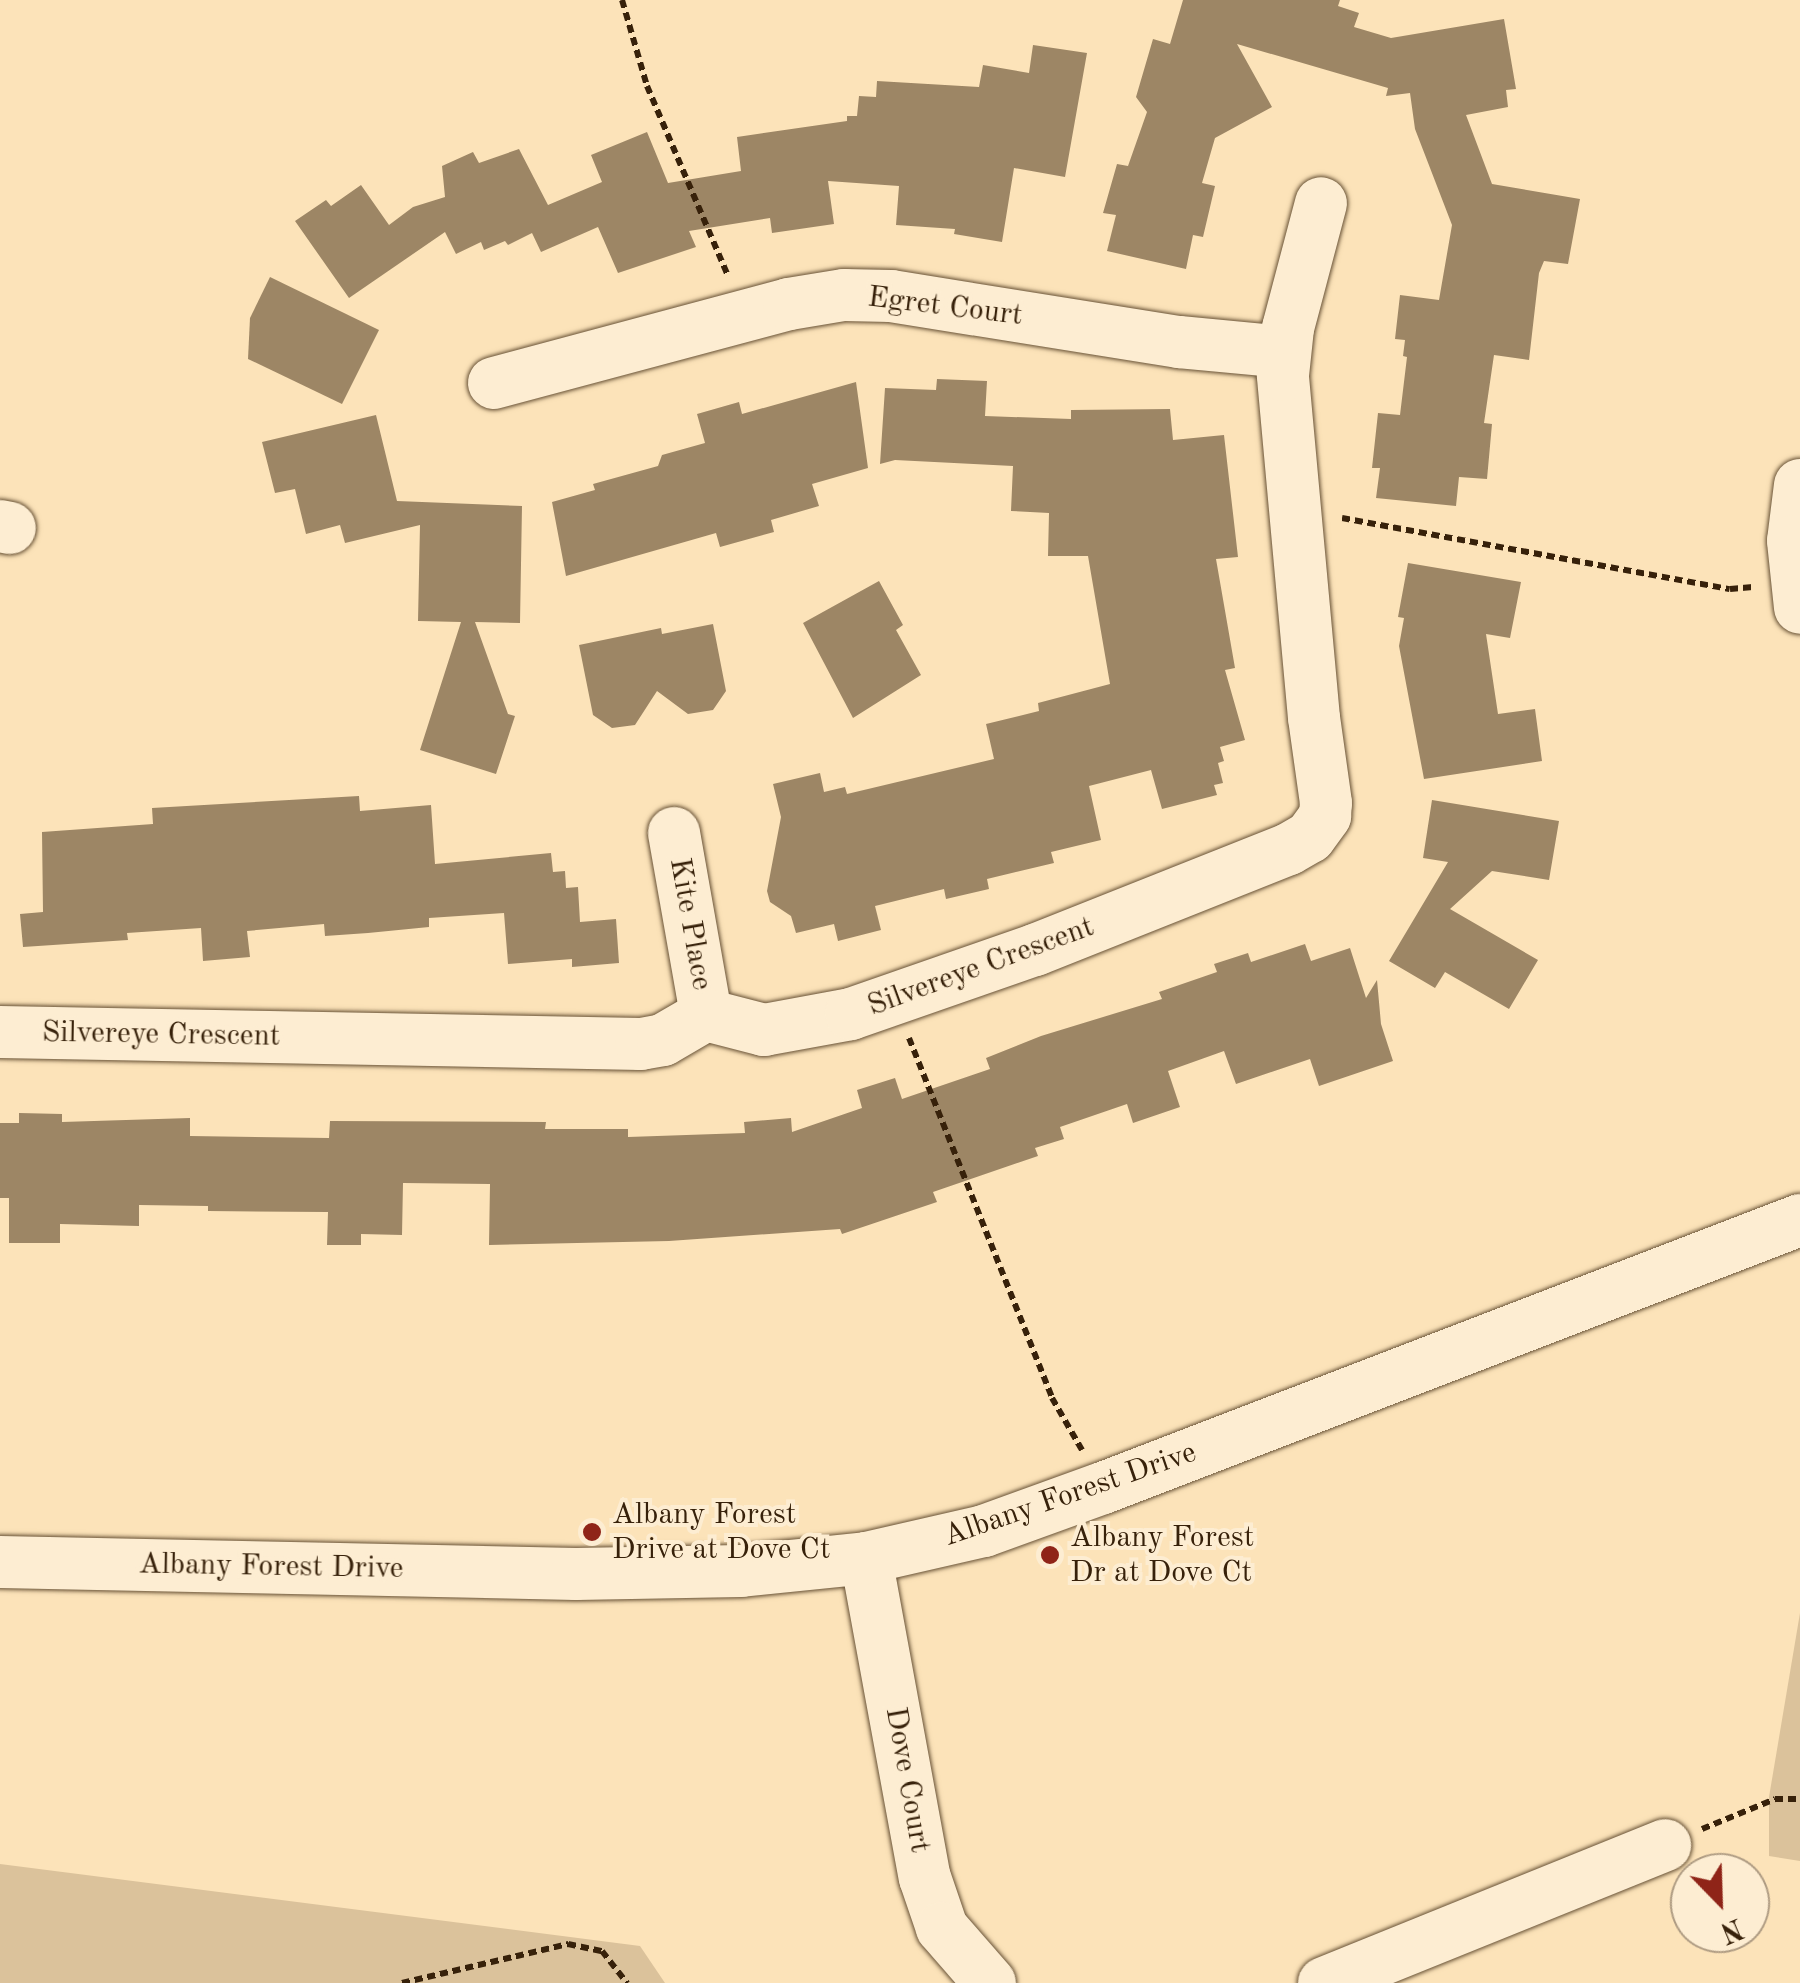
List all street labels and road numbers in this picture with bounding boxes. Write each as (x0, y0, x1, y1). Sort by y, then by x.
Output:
street label: Egret Court (866, 280, 1024, 334)
street label: Kite Place (661, 855, 719, 993)
street label: Silvereye Crescent (863, 909, 1099, 1025)
street label: Silvereye Crescent (41, 1015, 281, 1055)
street label: Albany Forest Drive (939, 1435, 1201, 1555)
street label: Albany Forest Drive (138, 1547, 404, 1587)
street label: Dove Court (876, 1704, 938, 1856)

